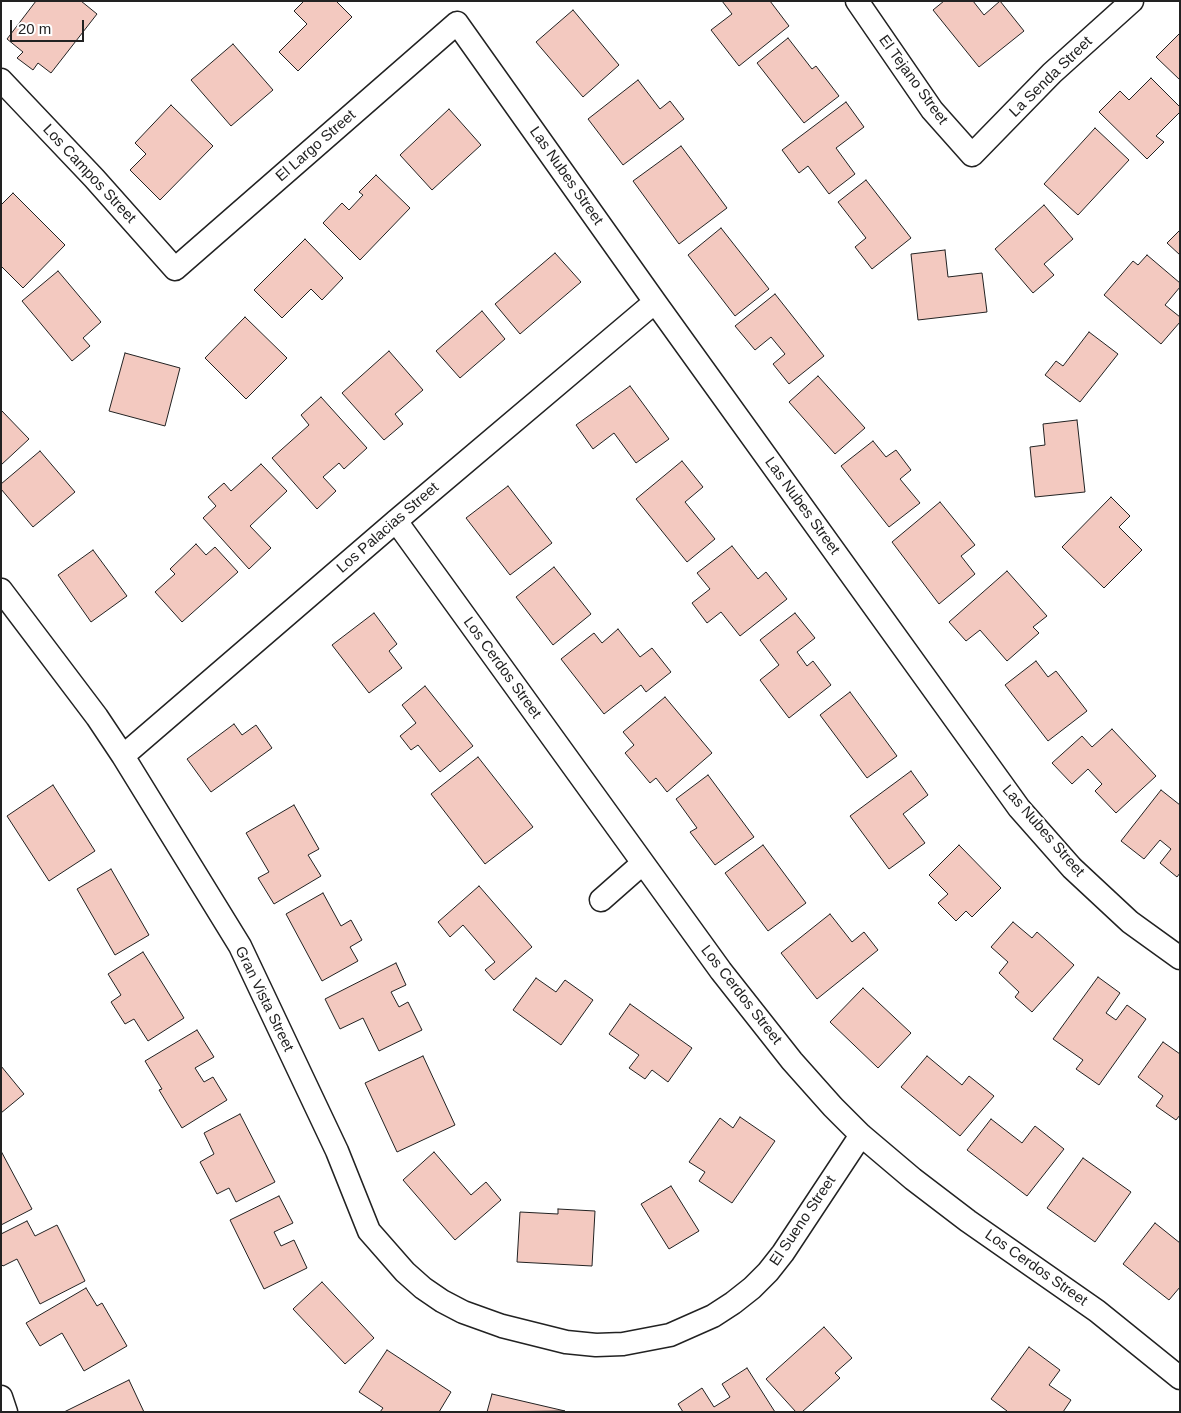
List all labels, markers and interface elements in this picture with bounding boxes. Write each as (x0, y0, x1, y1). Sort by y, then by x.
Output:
scale bar (12, 10, 86, 42)
text: 20 m (18, 20, 51, 37)
street label: El Tejano Street (875, 32, 951, 128)
street label: La Senda Street (1006, 33, 1096, 121)
street label: El Largo Street (272, 106, 360, 186)
street label: Los Campos Street (39, 121, 139, 227)
street label: Las Nubes Street (525, 123, 607, 229)
street label: Las Nubes Street (761, 454, 843, 558)
street label: Los Palacias Street (333, 479, 443, 577)
street label: Los Cerdos Street (459, 614, 545, 722)
street label: Las Nubes Street (998, 781, 1088, 881)
street label: Los Cerdos Street (697, 942, 785, 1048)
street label: Gran Vista Street (231, 943, 297, 1055)
street label: El Sueno Street (766, 1172, 840, 1270)
street label: Los Cerdos Street (981, 1226, 1091, 1310)

